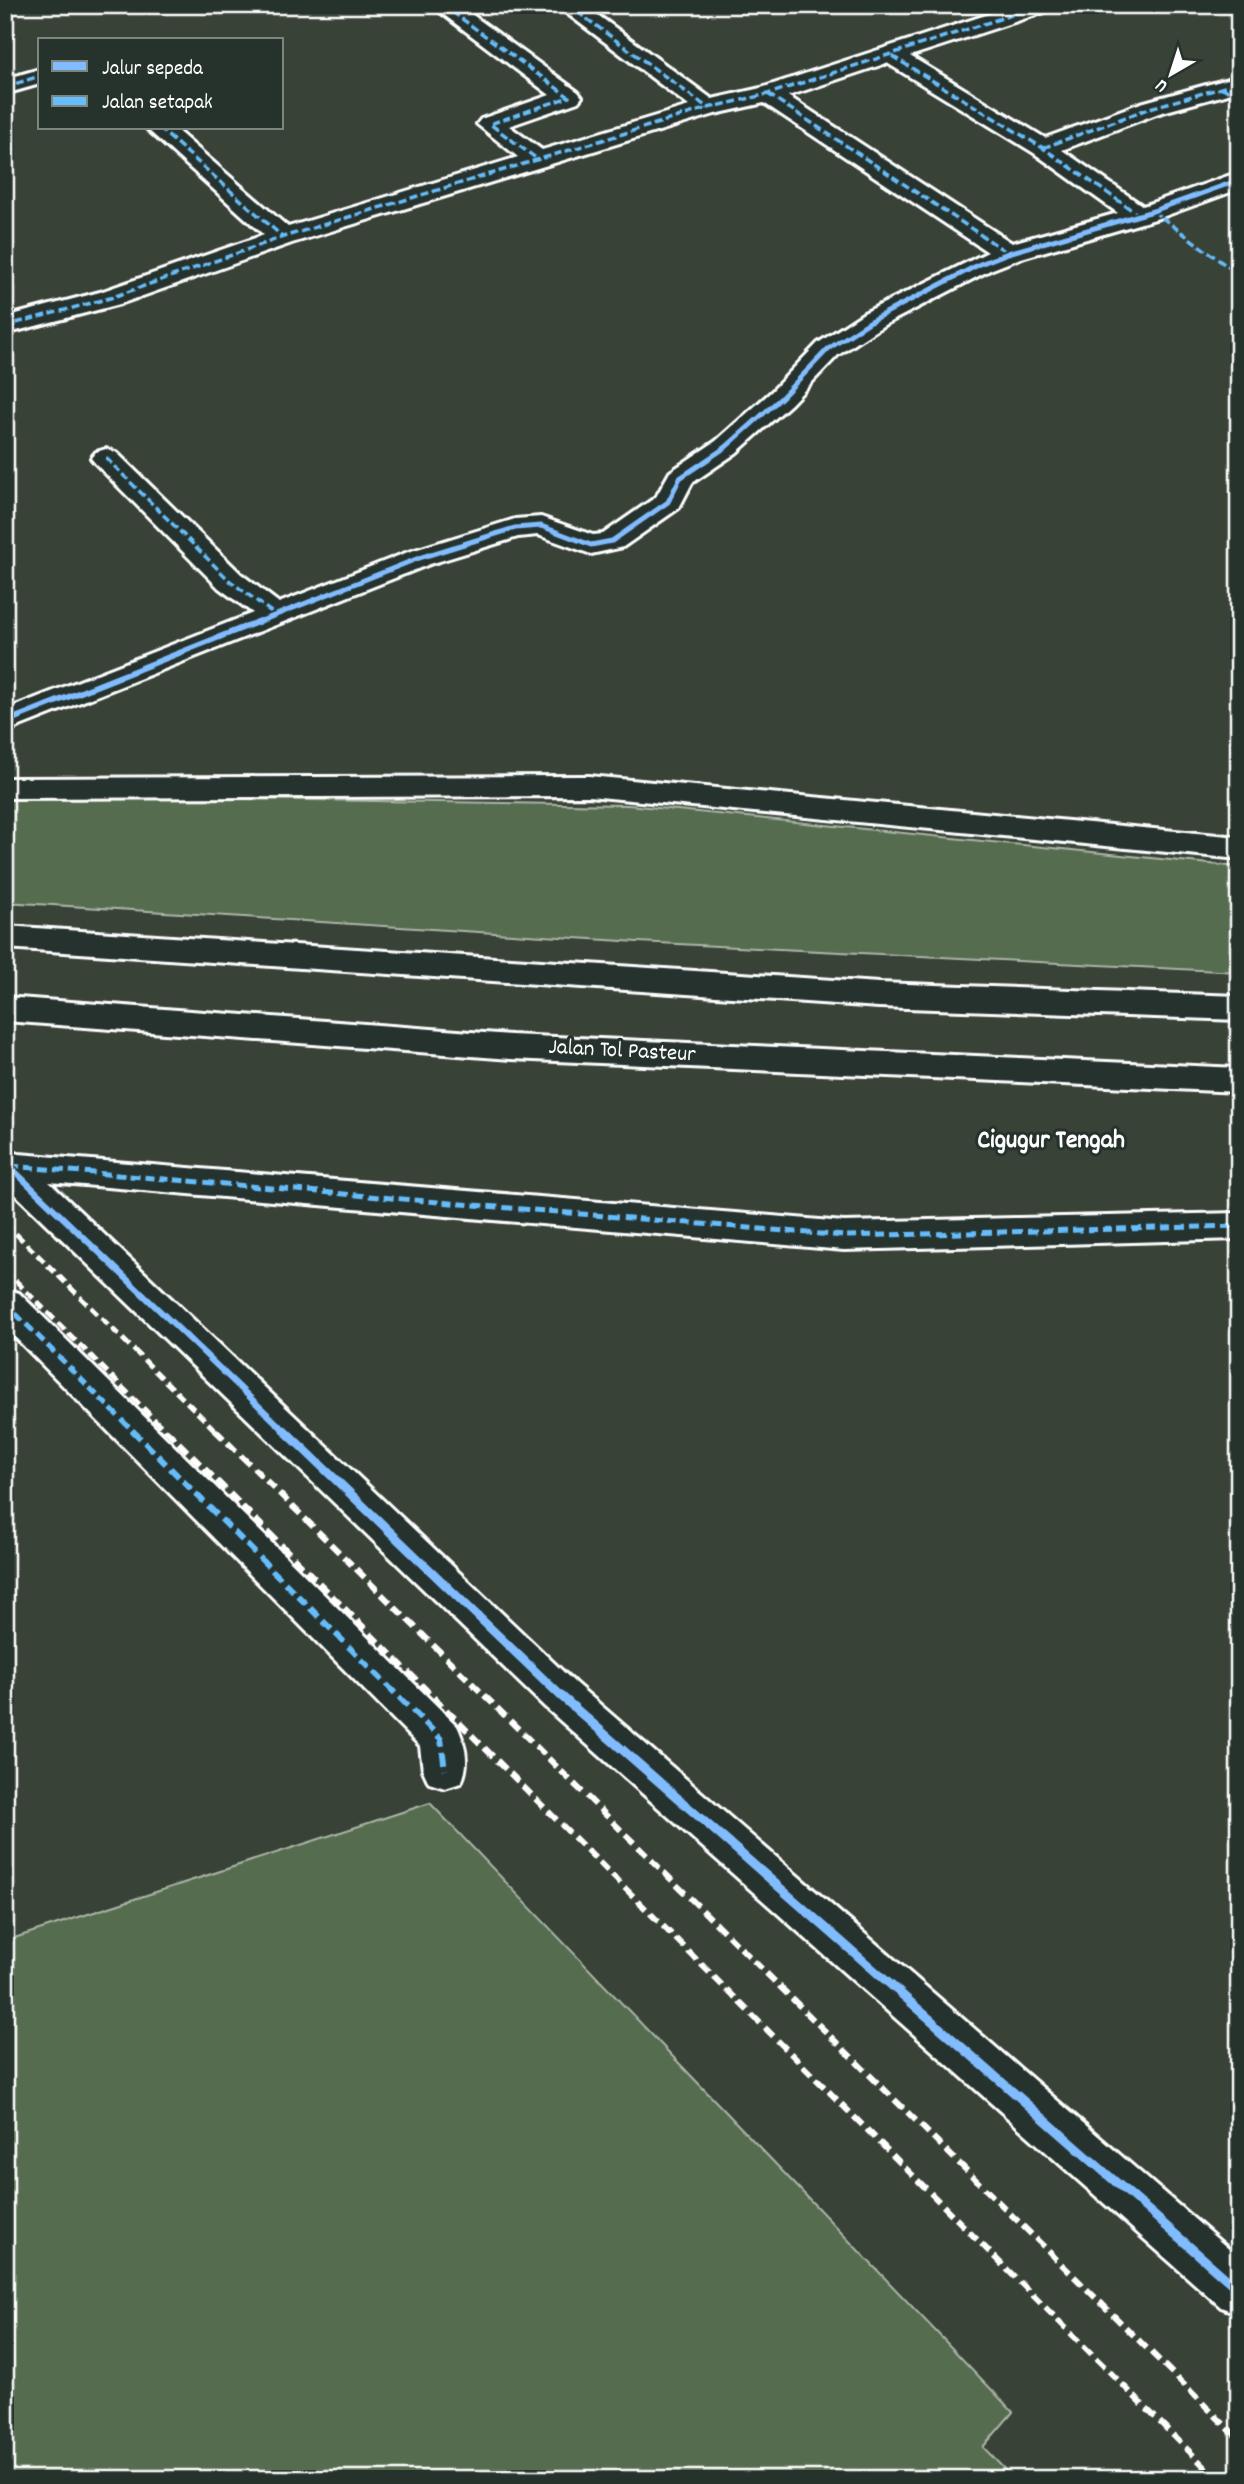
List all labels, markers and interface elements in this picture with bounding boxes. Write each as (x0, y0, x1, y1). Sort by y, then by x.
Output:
legend (38, 38, 284, 130)
north arrow (1136, 38, 1206, 108)
text: Jalur sepeda (102, 55, 204, 85)
text: U (1150, 71, 1175, 98)
text: Jalan setapak (102, 89, 213, 119)
street label: Jalan Tol Pasteur (548, 1032, 697, 1072)
district label: Cigugur Tengah (977, 1123, 1125, 1160)

